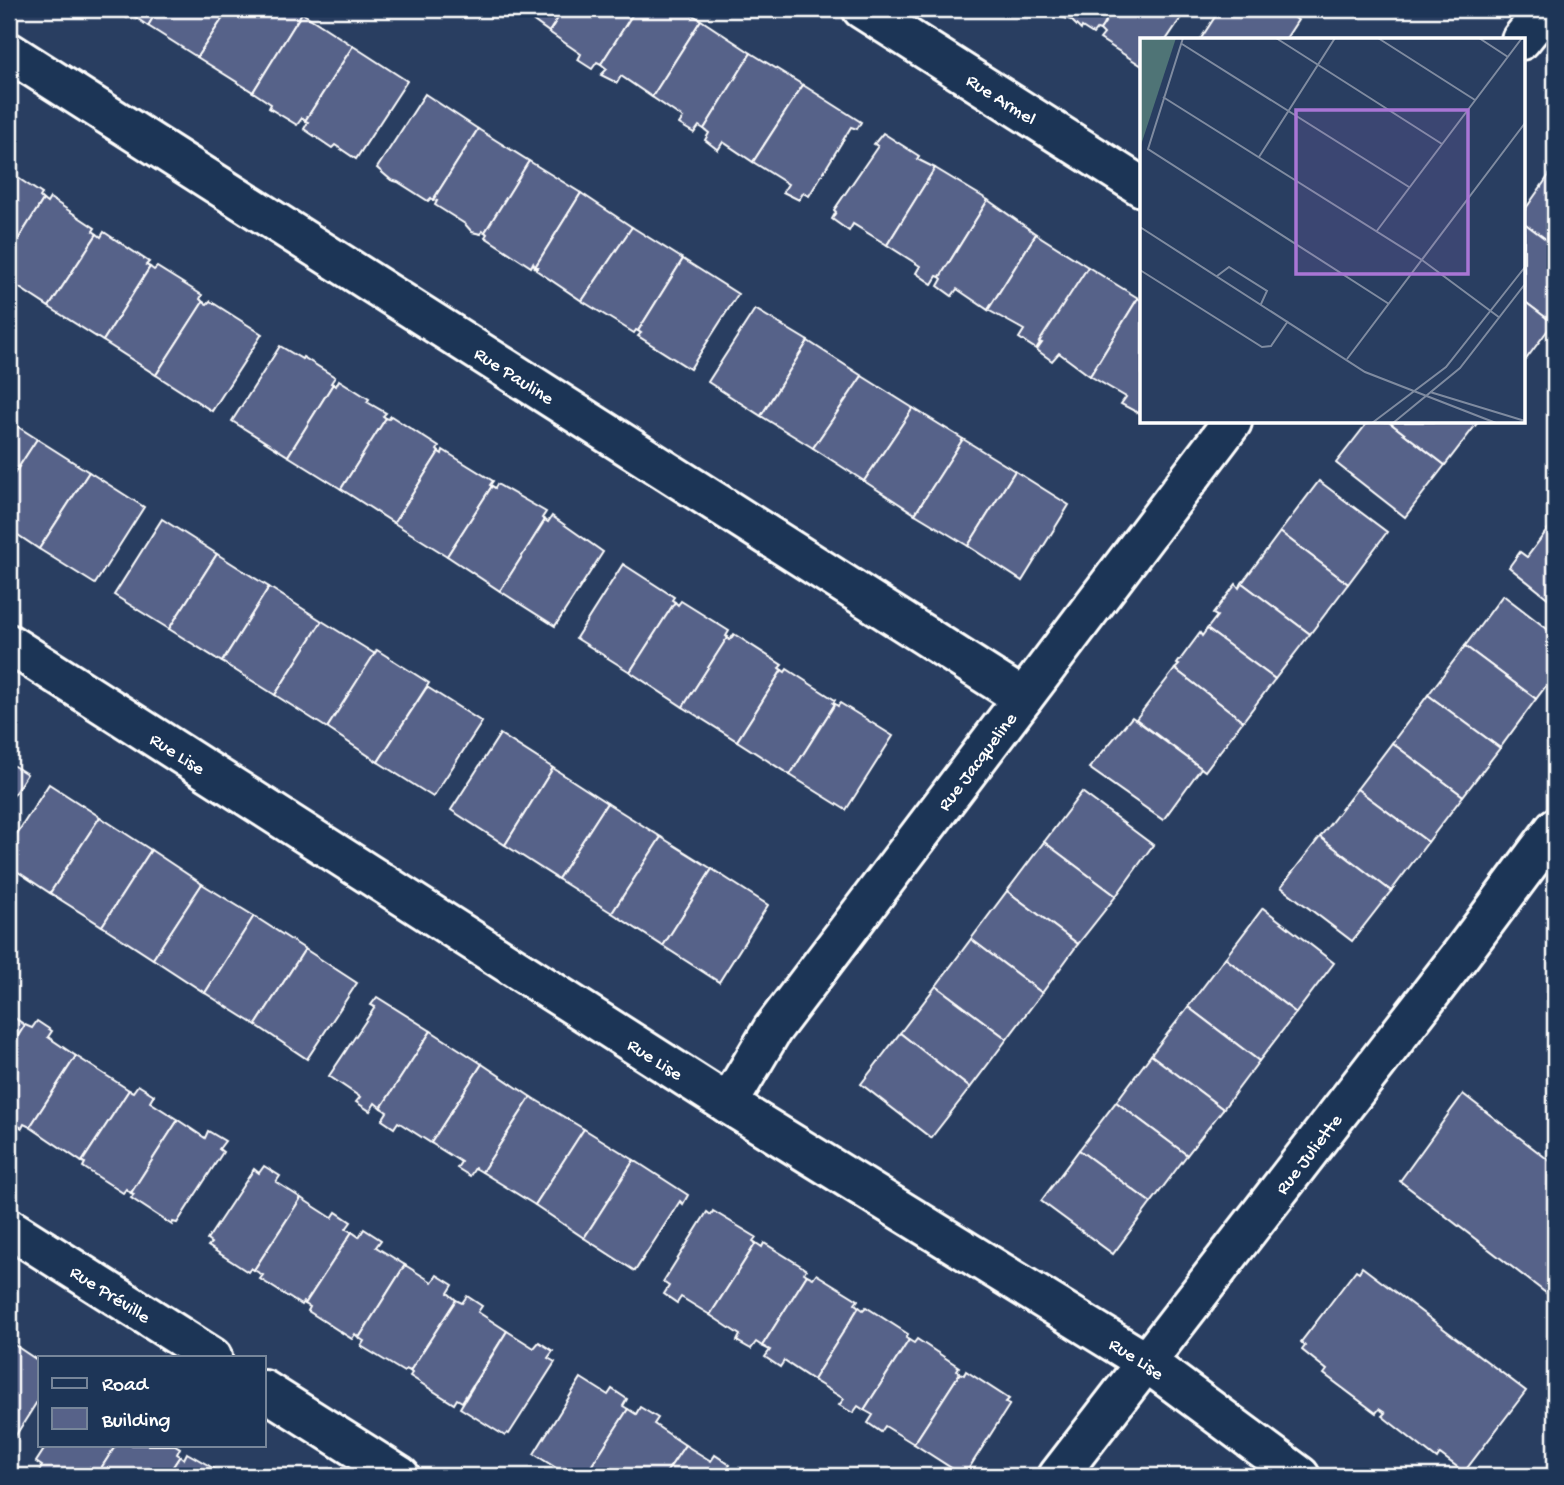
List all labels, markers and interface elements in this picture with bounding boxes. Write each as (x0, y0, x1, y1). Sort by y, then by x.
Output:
inset map (1140, 38, 1526, 424)
street label: Rue Armel (961, 70, 1040, 132)
street label: Rue Pauline (469, 343, 558, 411)
street label: Rue Jacqueline (934, 709, 1023, 816)
street label: Rue Lise (144, 729, 209, 782)
street label: Rue Lise (622, 1035, 686, 1087)
street label: Rue Juliette (1272, 1110, 1349, 1200)
street label: Rue Préville (65, 1262, 154, 1330)
street label: Rue Lise (1104, 1334, 1168, 1387)
legend (38, 1356, 266, 1446)
text: Road (102, 1374, 150, 1399)
text: Building (101, 1410, 171, 1435)

